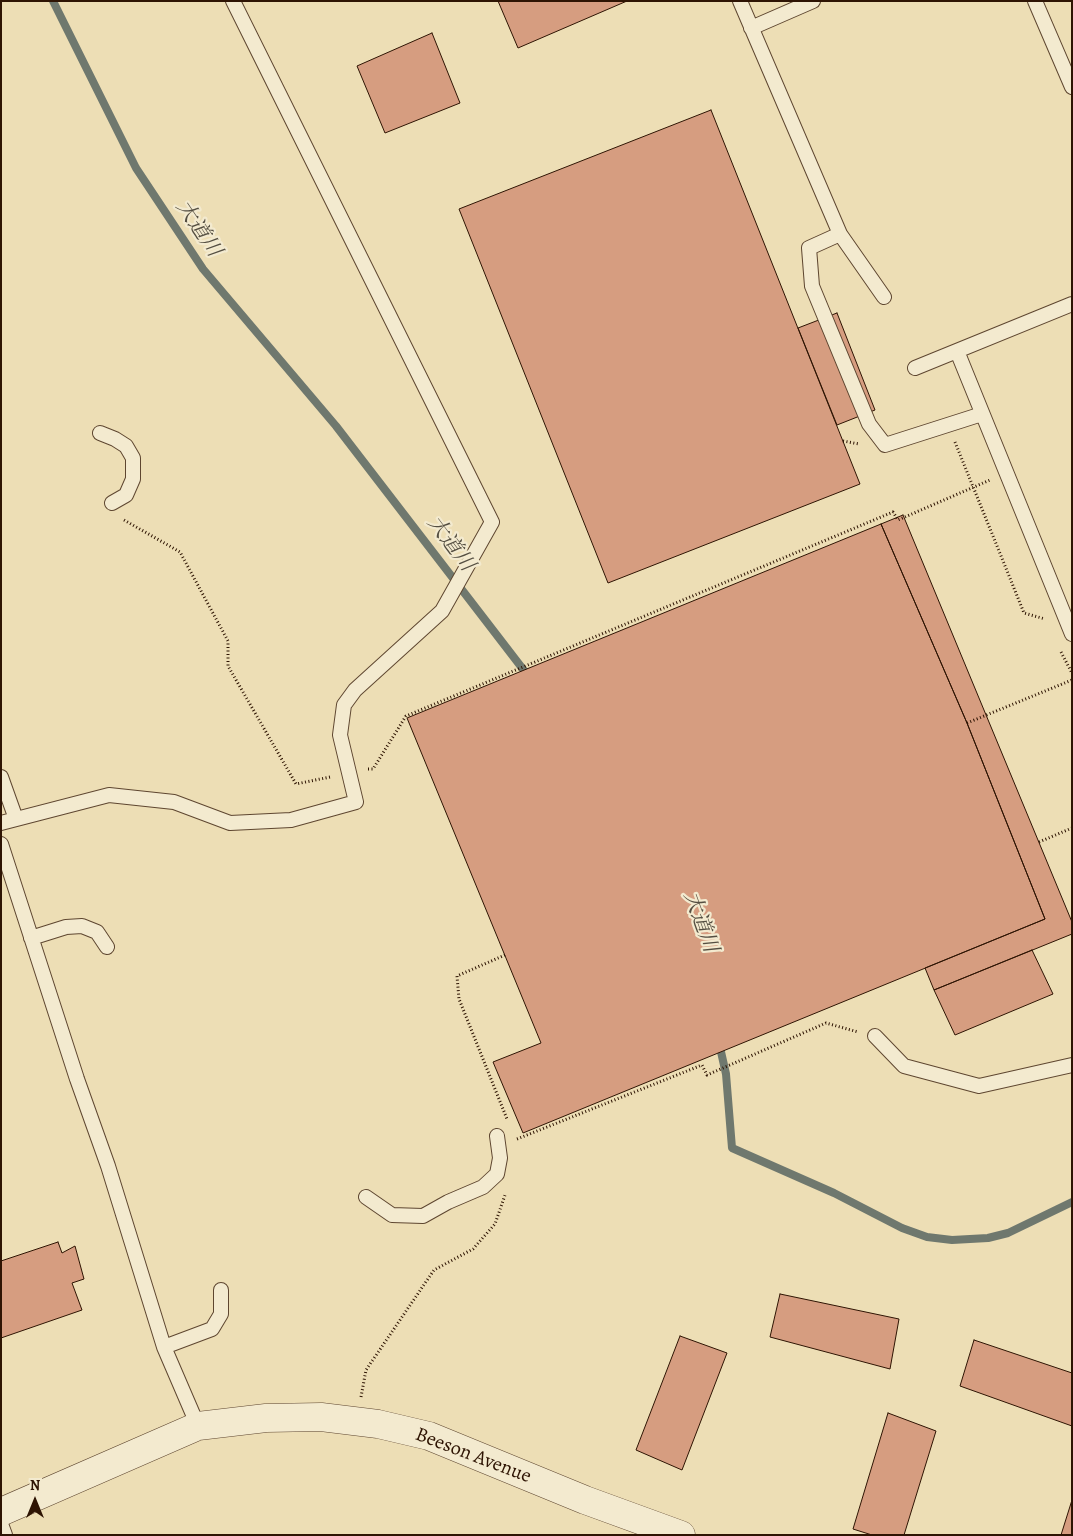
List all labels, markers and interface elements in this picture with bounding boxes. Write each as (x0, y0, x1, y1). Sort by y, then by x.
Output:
water label: 大道川 (170, 196, 226, 262)
water label: 大道川 (421, 511, 479, 577)
water label: 大道川 (677, 888, 723, 956)
street label: Beeson Avenue (412, 1423, 534, 1489)
north arrow (10, 1476, 60, 1526)
text: N (30, 1476, 40, 1495)

